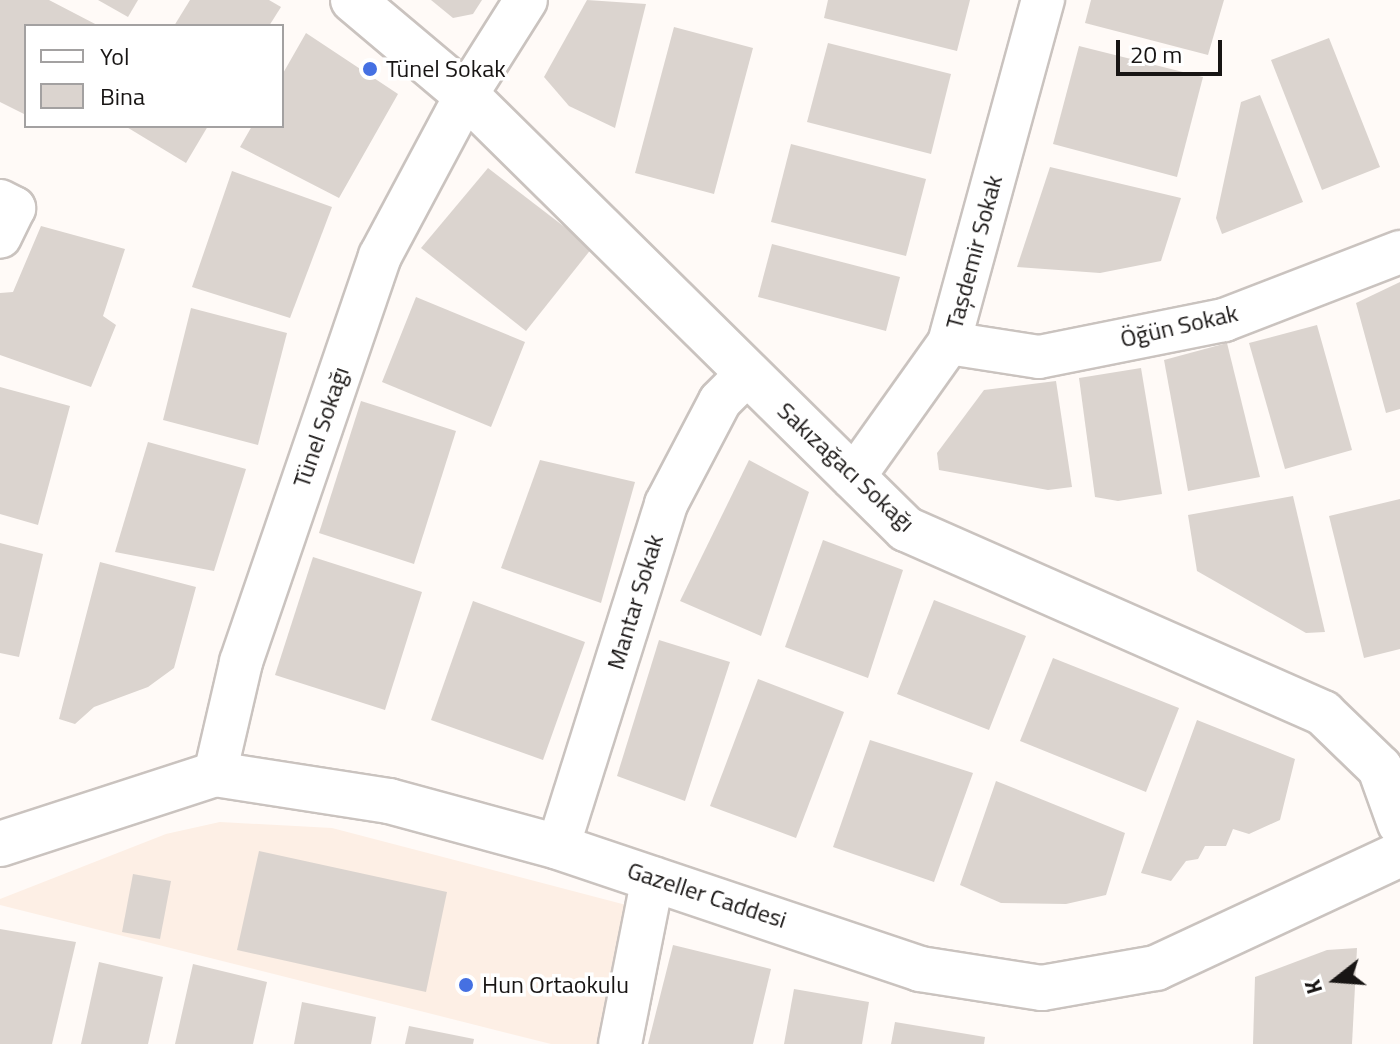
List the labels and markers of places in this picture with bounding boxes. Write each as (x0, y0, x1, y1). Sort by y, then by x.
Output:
place label: Tünel Sokak (386, 55, 506, 83)
marker: Tünel Sokak (361, 60, 379, 78)
place label: Hun Ortaokulu (482, 971, 629, 999)
marker: Hun Ortaokulu (457, 976, 475, 994)

